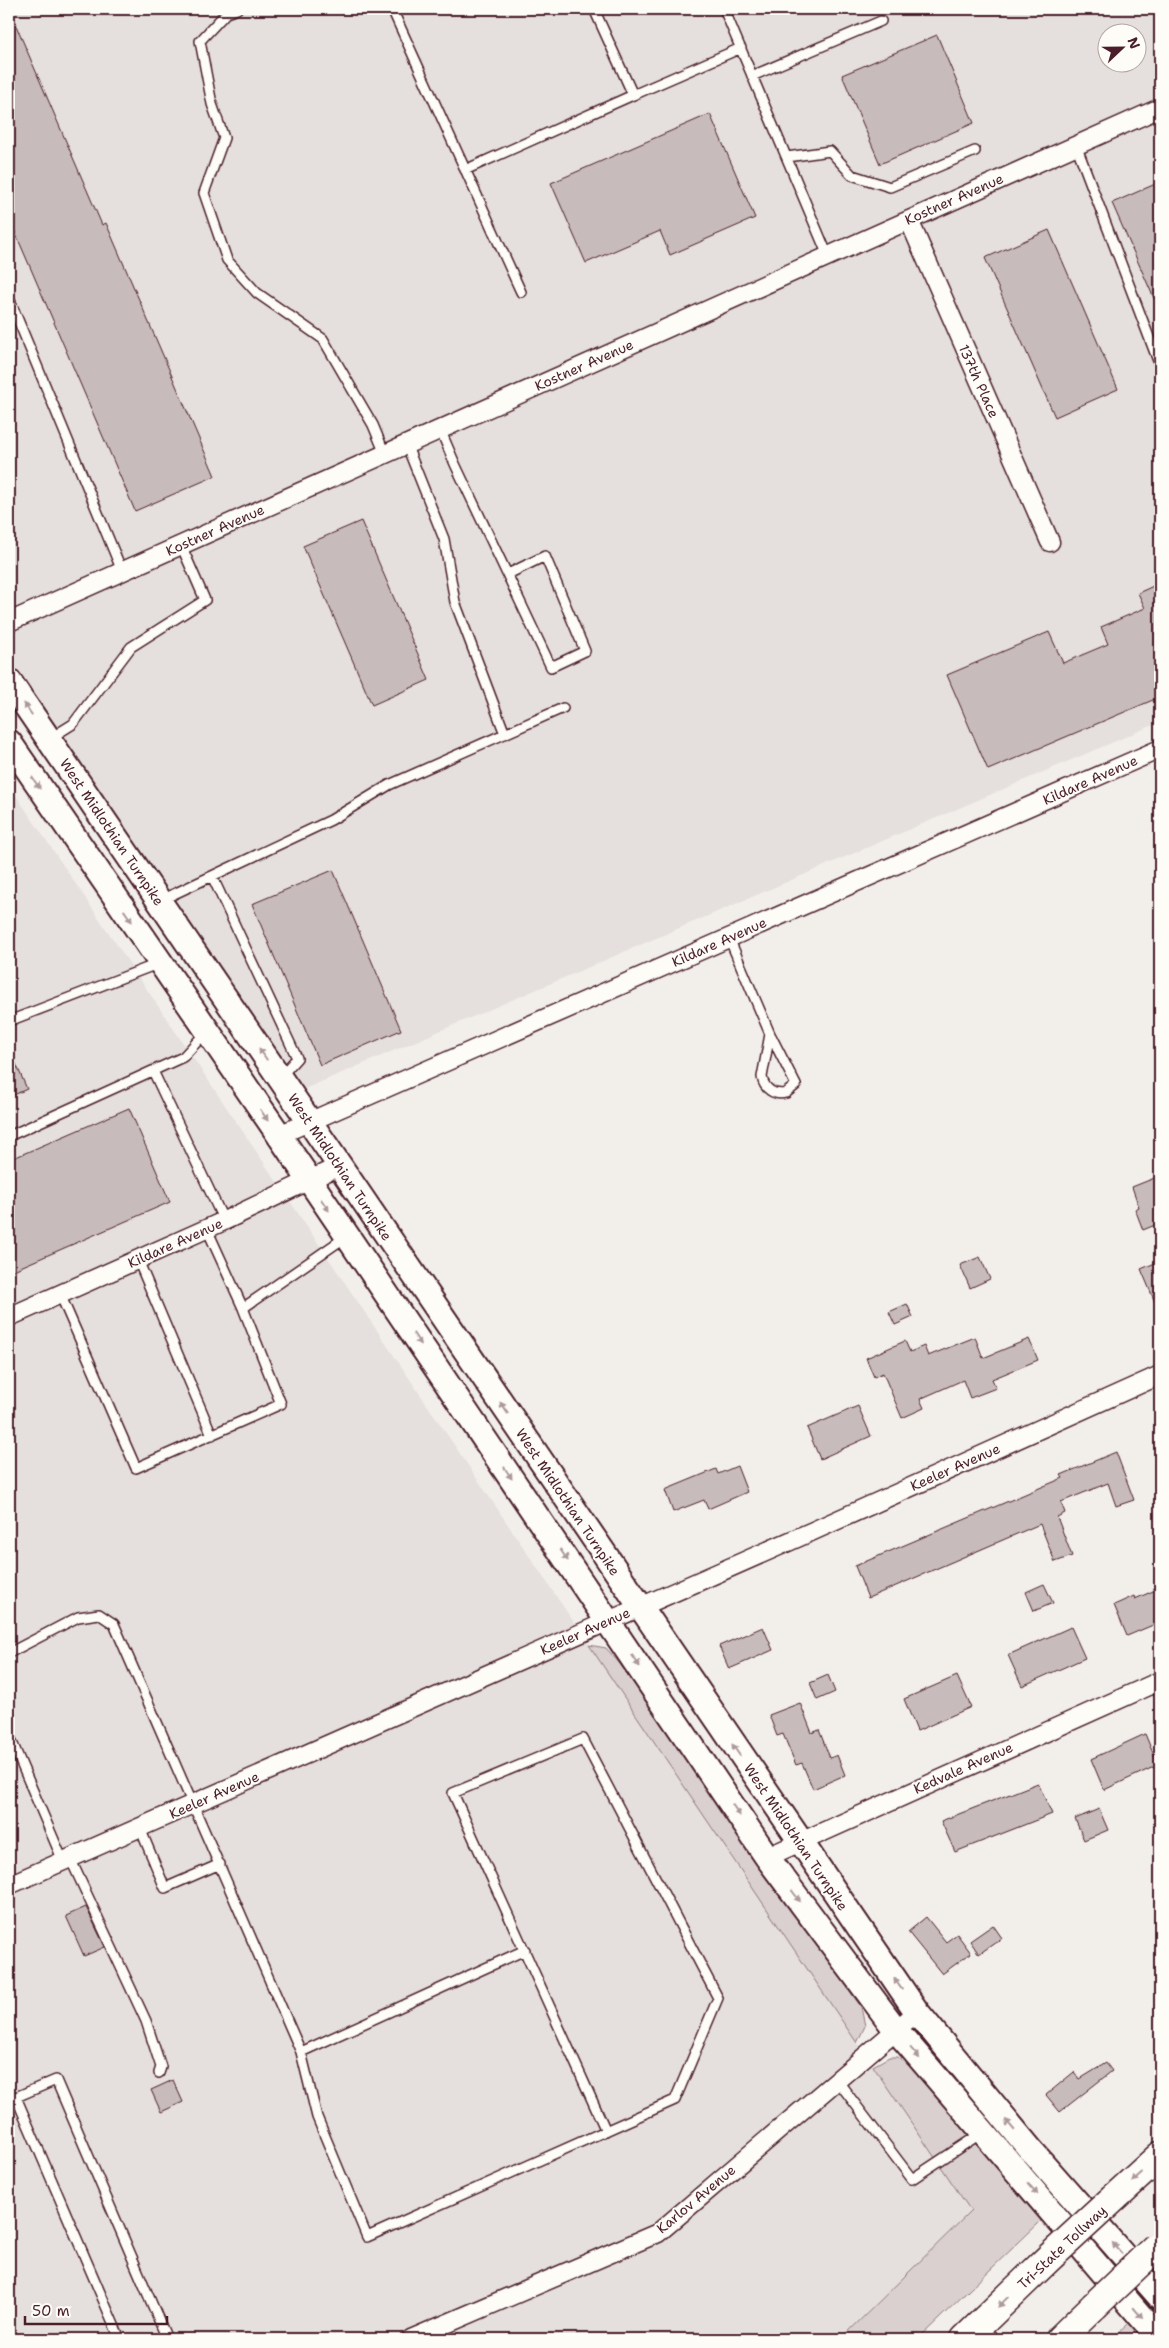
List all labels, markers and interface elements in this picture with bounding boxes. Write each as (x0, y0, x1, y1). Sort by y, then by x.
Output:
north arrow (1096, 22, 1146, 72)
text: N (1124, 35, 1144, 52)
street label: Kostner Avenue (902, 169, 1006, 229)
street label: Kostner Avenue (532, 335, 636, 395)
street label: 137th Place (955, 341, 1003, 421)
street label: Kostner Avenue (163, 500, 267, 560)
one-way arrow (23, 703, 33, 716)
street label: Kildare Avenue (1040, 751, 1140, 809)
street label: West Midlothian Turnpike (56, 755, 168, 909)
one-way arrow (31, 776, 41, 789)
one-way arrow (123, 910, 133, 923)
street label: Kildare Avenue (669, 913, 769, 971)
one-way arrow (258, 1047, 268, 1060)
street label: West Midlothian Turnpike (284, 1090, 396, 1244)
one-way arrow (260, 1108, 269, 1121)
one-way arrow (320, 1198, 330, 1212)
street label: Kildare Avenue (125, 1214, 225, 1272)
one-way arrow (412, 1332, 422, 1346)
one-way arrow (499, 1401, 509, 1415)
street label: West Midlothian Turnpike (512, 1425, 624, 1579)
street label: Keeler Avenue (907, 1439, 1003, 1495)
one-way arrow (503, 1467, 513, 1480)
one-way arrow (559, 1548, 569, 1562)
street label: Keeler Avenue (537, 1603, 633, 1659)
one-way arrow (631, 1655, 641, 1668)
street label: Kedvale Avenue (910, 1738, 1016, 1798)
one-way arrow (731, 1743, 741, 1756)
street label: West Midlothian Turnpike (740, 1760, 852, 1914)
street label: Keeler Avenue (166, 1767, 262, 1823)
one-way arrow (731, 1803, 740, 1816)
one-way arrow (791, 1889, 801, 1903)
one-way arrow (893, 1978, 903, 1991)
one-way arrow (910, 2046, 921, 2059)
one-way arrow (1005, 2119, 1016, 2131)
street label: Karlov Avenue (653, 2161, 739, 2237)
one-way arrow (1132, 2171, 1144, 2183)
one-way arrow (1027, 2183, 1039, 2195)
street label: Tri-State Tollway (1014, 2201, 1110, 2293)
one-way arrow (1111, 2241, 1122, 2254)
scale bar (25, 2293, 168, 2325)
one-way arrow (998, 2296, 1010, 2308)
text: 50 m (32, 2301, 70, 2321)
one-way arrow (1133, 2306, 1144, 2319)

